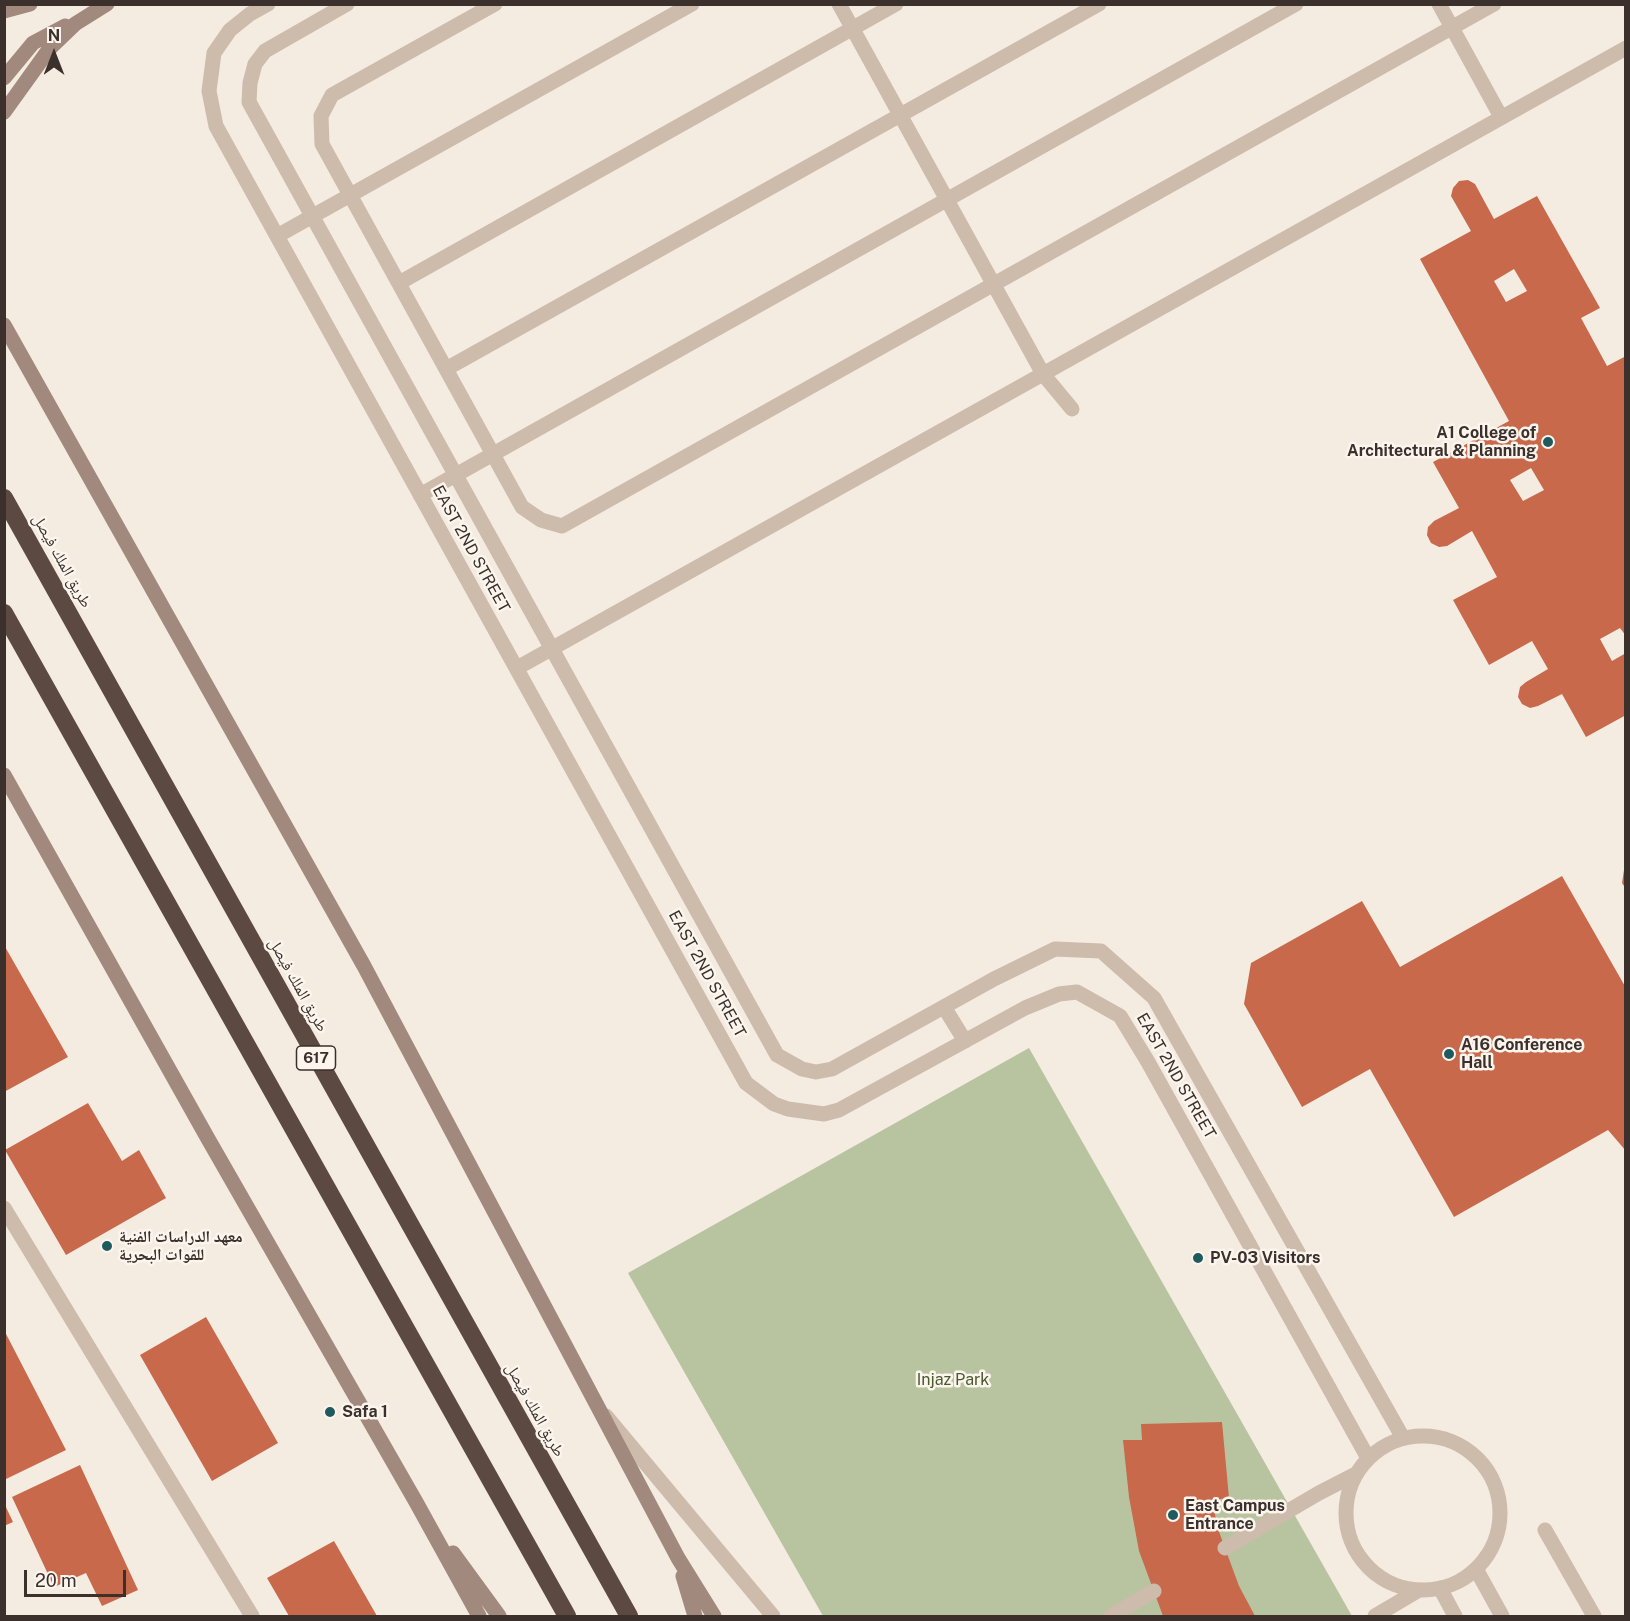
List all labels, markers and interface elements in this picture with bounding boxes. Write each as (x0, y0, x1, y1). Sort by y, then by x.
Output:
north arrow (24, 24, 84, 84)
text: N (48, 26, 60, 45)
place label: A1 College of Architectural & Planning (1347, 423, 1536, 461)
marker: A1 College of Architectural & Planning (1541, 435, 1555, 449)
street label: EAST 2ND STREET (428, 482, 514, 616)
street label: طريق الملك فيصل (28, 511, 96, 611)
street label: EAST 2ND STREET (664, 907, 750, 1041)
street label: طريق الملك فيصل (264, 935, 332, 1035)
street label: EAST 2ND STREET (1132, 1010, 1220, 1142)
place label: A16 Conference Hall (1461, 1035, 1582, 1073)
road number: 617 (296, 1046, 336, 1070)
marker: A16 Conference Hall (1442, 1047, 1456, 1061)
place label: معهد الدراسات الفنية للقوات البحرية (119, 1227, 243, 1265)
marker: معهد الدراسات الفنية للقوات البحرية (100, 1239, 114, 1253)
place label: PV-03 Visitors (1210, 1248, 1321, 1268)
marker: PV-03 Visitors (1191, 1251, 1205, 1265)
street label: طريق الملك فيصل (501, 1360, 569, 1460)
park label: Injaz Park (917, 1370, 989, 1390)
place label: Safa 1 (342, 1402, 388, 1422)
marker: Safa 1 (323, 1405, 337, 1419)
place label: East Campus Entrance (1185, 1496, 1285, 1534)
marker: East Campus Entrance (1166, 1508, 1180, 1522)
scale bar (27, 1558, 129, 1596)
text: 20 m (35, 1570, 77, 1591)

